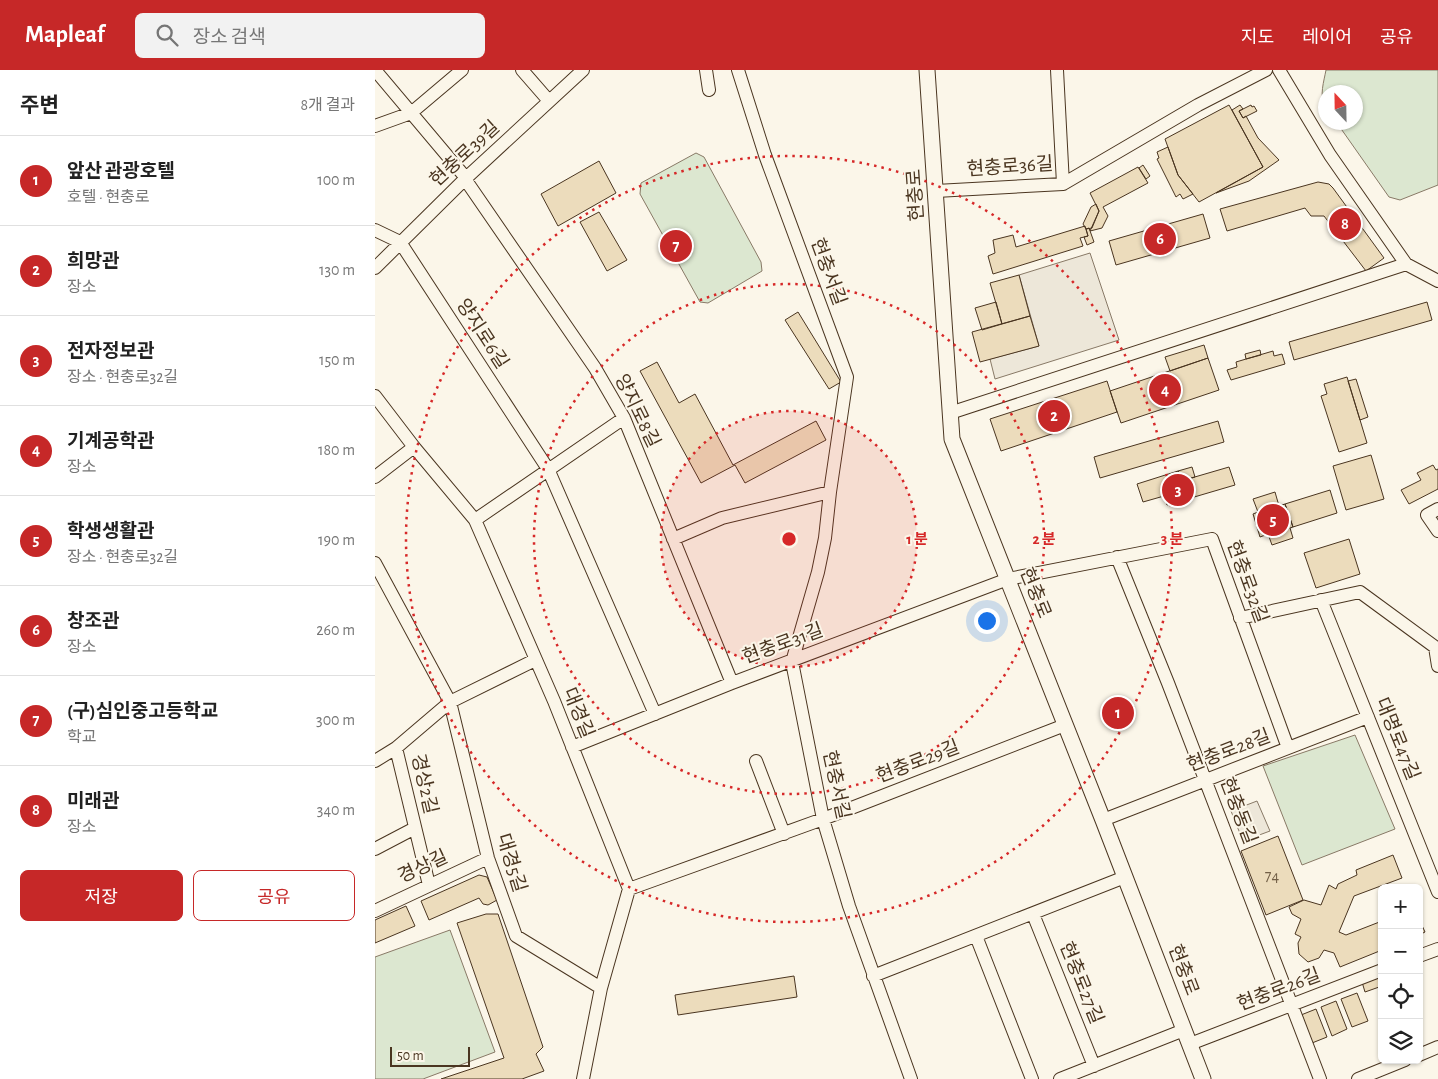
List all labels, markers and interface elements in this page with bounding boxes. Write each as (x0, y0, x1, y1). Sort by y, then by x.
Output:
search box (135, 13, 485, 58)
icon: search (153, 21, 181, 49)
text: Mapleaf (25, 23, 105, 47)
text: 장소 검색 (193, 28, 266, 47)
text: 지도 (1241, 29, 1274, 47)
text: 레이어 (1302, 29, 1352, 47)
text: 공유 (1380, 29, 1413, 47)
north arrow (1318, 85, 1363, 130)
text: 주변 (20, 95, 59, 116)
text: 8개 결과 (301, 97, 355, 113)
street label: 현충로39길 (426, 117, 503, 191)
street label: 현충로36길 (966, 154, 1054, 180)
text: 앞산 관광호텔 (67, 162, 175, 181)
street label: 현충로 (904, 168, 927, 222)
text: 1 (33, 172, 39, 188)
text: 100 m (317, 172, 355, 188)
text: 호텔 · 현충로 (67, 189, 150, 205)
pin: 8 (1329, 205, 1361, 243)
pin: 6 (1144, 220, 1176, 258)
pin: 7 (660, 227, 692, 265)
street label: 현충서길 (807, 236, 850, 308)
text: 희망관 (67, 252, 119, 271)
text: 2 (32, 262, 40, 278)
text: 130 m (319, 262, 355, 278)
text: 장소 (67, 279, 96, 295)
street label: 양지로6길 (453, 295, 512, 372)
text: 전자정보관 (67, 342, 154, 361)
text: 3 (33, 352, 39, 368)
text: 150 m (319, 352, 355, 368)
text: 장소 · 현충로32길 (67, 369, 178, 385)
street label: 양지로8길 (611, 371, 664, 451)
pin: 4 (1149, 371, 1181, 409)
pin: 2 (1038, 397, 1070, 435)
text: 기계공학관 (67, 432, 154, 451)
text: 4 (32, 442, 40, 458)
text: 180 m (318, 442, 355, 458)
text: 장소 (67, 459, 96, 475)
pin: 3 (1162, 471, 1194, 509)
pin: 5 (1257, 501, 1289, 539)
text: 학생생활관 (67, 522, 154, 541)
centre of rings (780, 530, 798, 548)
text: 5 (33, 532, 39, 548)
text: 190 m (318, 532, 355, 548)
text: 1 분 (906, 532, 928, 547)
text: 2 분 (1032, 532, 1056, 547)
text: 3 분 (1161, 532, 1183, 547)
street label: 현충로32길 (1223, 538, 1272, 626)
text: 장소 · 현충로32길 (67, 549, 178, 565)
street label: 현충로 (1016, 565, 1055, 621)
your location (974, 608, 1000, 634)
text: 창조관 (67, 612, 119, 631)
street label: 현충로31길 (740, 620, 826, 667)
text: 6 (32, 622, 40, 638)
text: 260 m (316, 622, 355, 638)
text: 장소 (67, 639, 96, 655)
street label: 대경길 (559, 685, 598, 741)
pin: 1 (1102, 694, 1134, 732)
street label: 대명로47길 (1372, 695, 1423, 783)
text: (구)심인중고등학교 (67, 702, 218, 721)
text: 7 (33, 712, 39, 728)
text: 300 m (316, 712, 355, 728)
street label: 현충로28길 (1184, 726, 1273, 776)
text: 학교 (67, 729, 96, 745)
street label: 현충로29길 (873, 737, 962, 787)
street label: 현충서길 (819, 749, 854, 821)
street label: 경상2길 (408, 752, 441, 816)
street label: 현충동길 (1217, 775, 1260, 847)
text: 미래관 (67, 792, 119, 811)
text: 8 (32, 802, 40, 818)
text: 340 m (317, 802, 355, 818)
text: 장소 (67, 819, 96, 835)
street label: 대경5길 (493, 831, 530, 895)
street label: 경상길 (395, 846, 451, 887)
house number: 74 (1265, 868, 1279, 884)
button: 저장 (20, 870, 183, 921)
button: 공유 (193, 870, 355, 921)
map controls (1378, 884, 1423, 1064)
button: + (1378, 884, 1423, 929)
button: − (1378, 929, 1423, 974)
street label: 현충로27길 (1056, 939, 1107, 1027)
street label: 현충로 (1165, 942, 1202, 998)
street label: 현충로26길 (1234, 965, 1323, 1015)
button: locate (1378, 974, 1423, 1019)
button: layers (1378, 1019, 1423, 1064)
scale bar (390, 1044, 470, 1067)
text: 50 m (397, 1049, 424, 1063)

